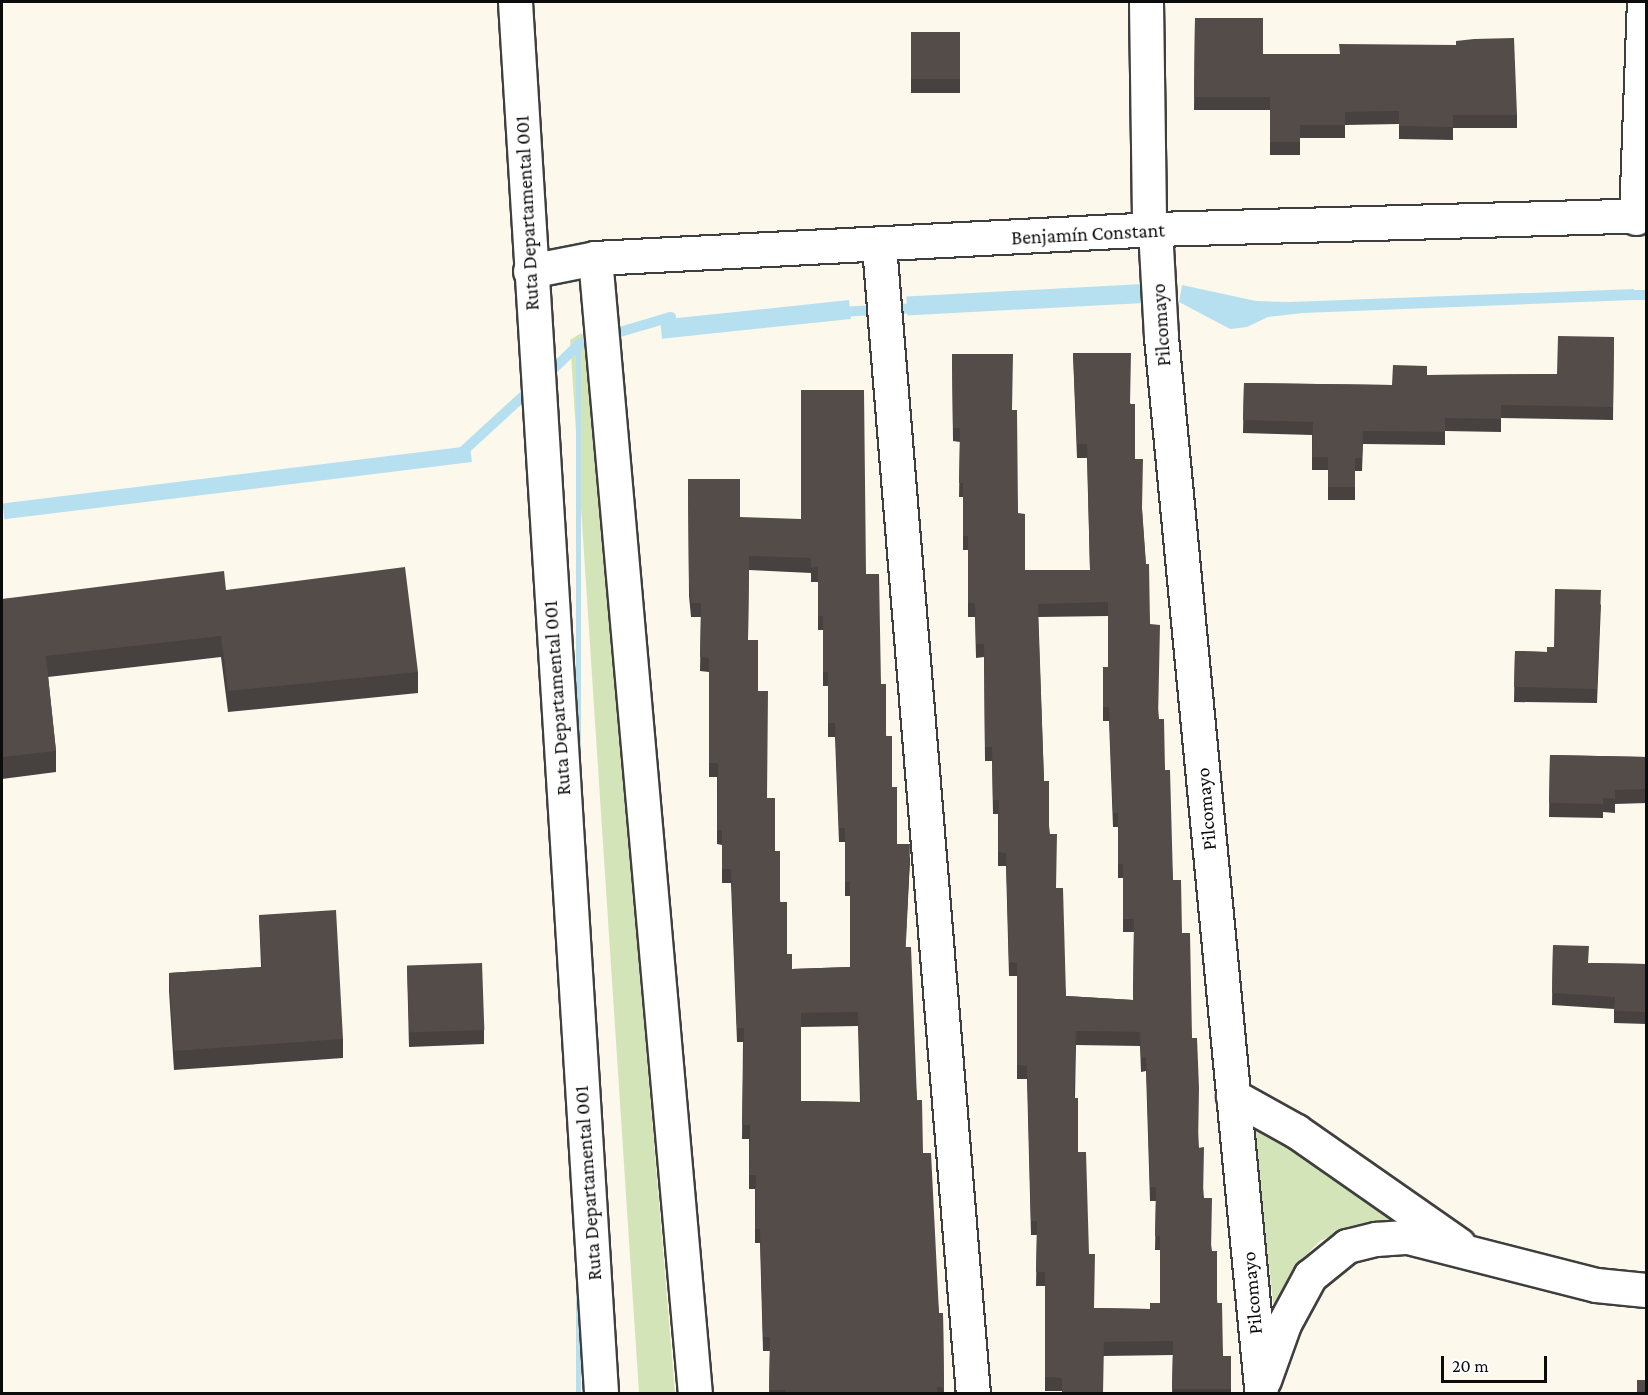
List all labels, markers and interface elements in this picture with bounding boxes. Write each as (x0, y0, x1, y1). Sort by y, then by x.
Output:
street label: Ruta Departamental 001 (510, 115, 544, 311)
street label: Benjamín Constant (1011, 218, 1165, 250)
street label: Pilcomayo (1146, 283, 1176, 367)
street label: Ruta Departamental 001 (538, 600, 576, 796)
street label: Pilcomayo (1190, 767, 1222, 851)
street label: Ruta Departamental 001 (569, 1085, 607, 1281)
street label: Pilcomayo (1236, 1251, 1268, 1335)
scale bar (1444, 1344, 1550, 1382)
text: 20 m (1452, 1356, 1489, 1376)

